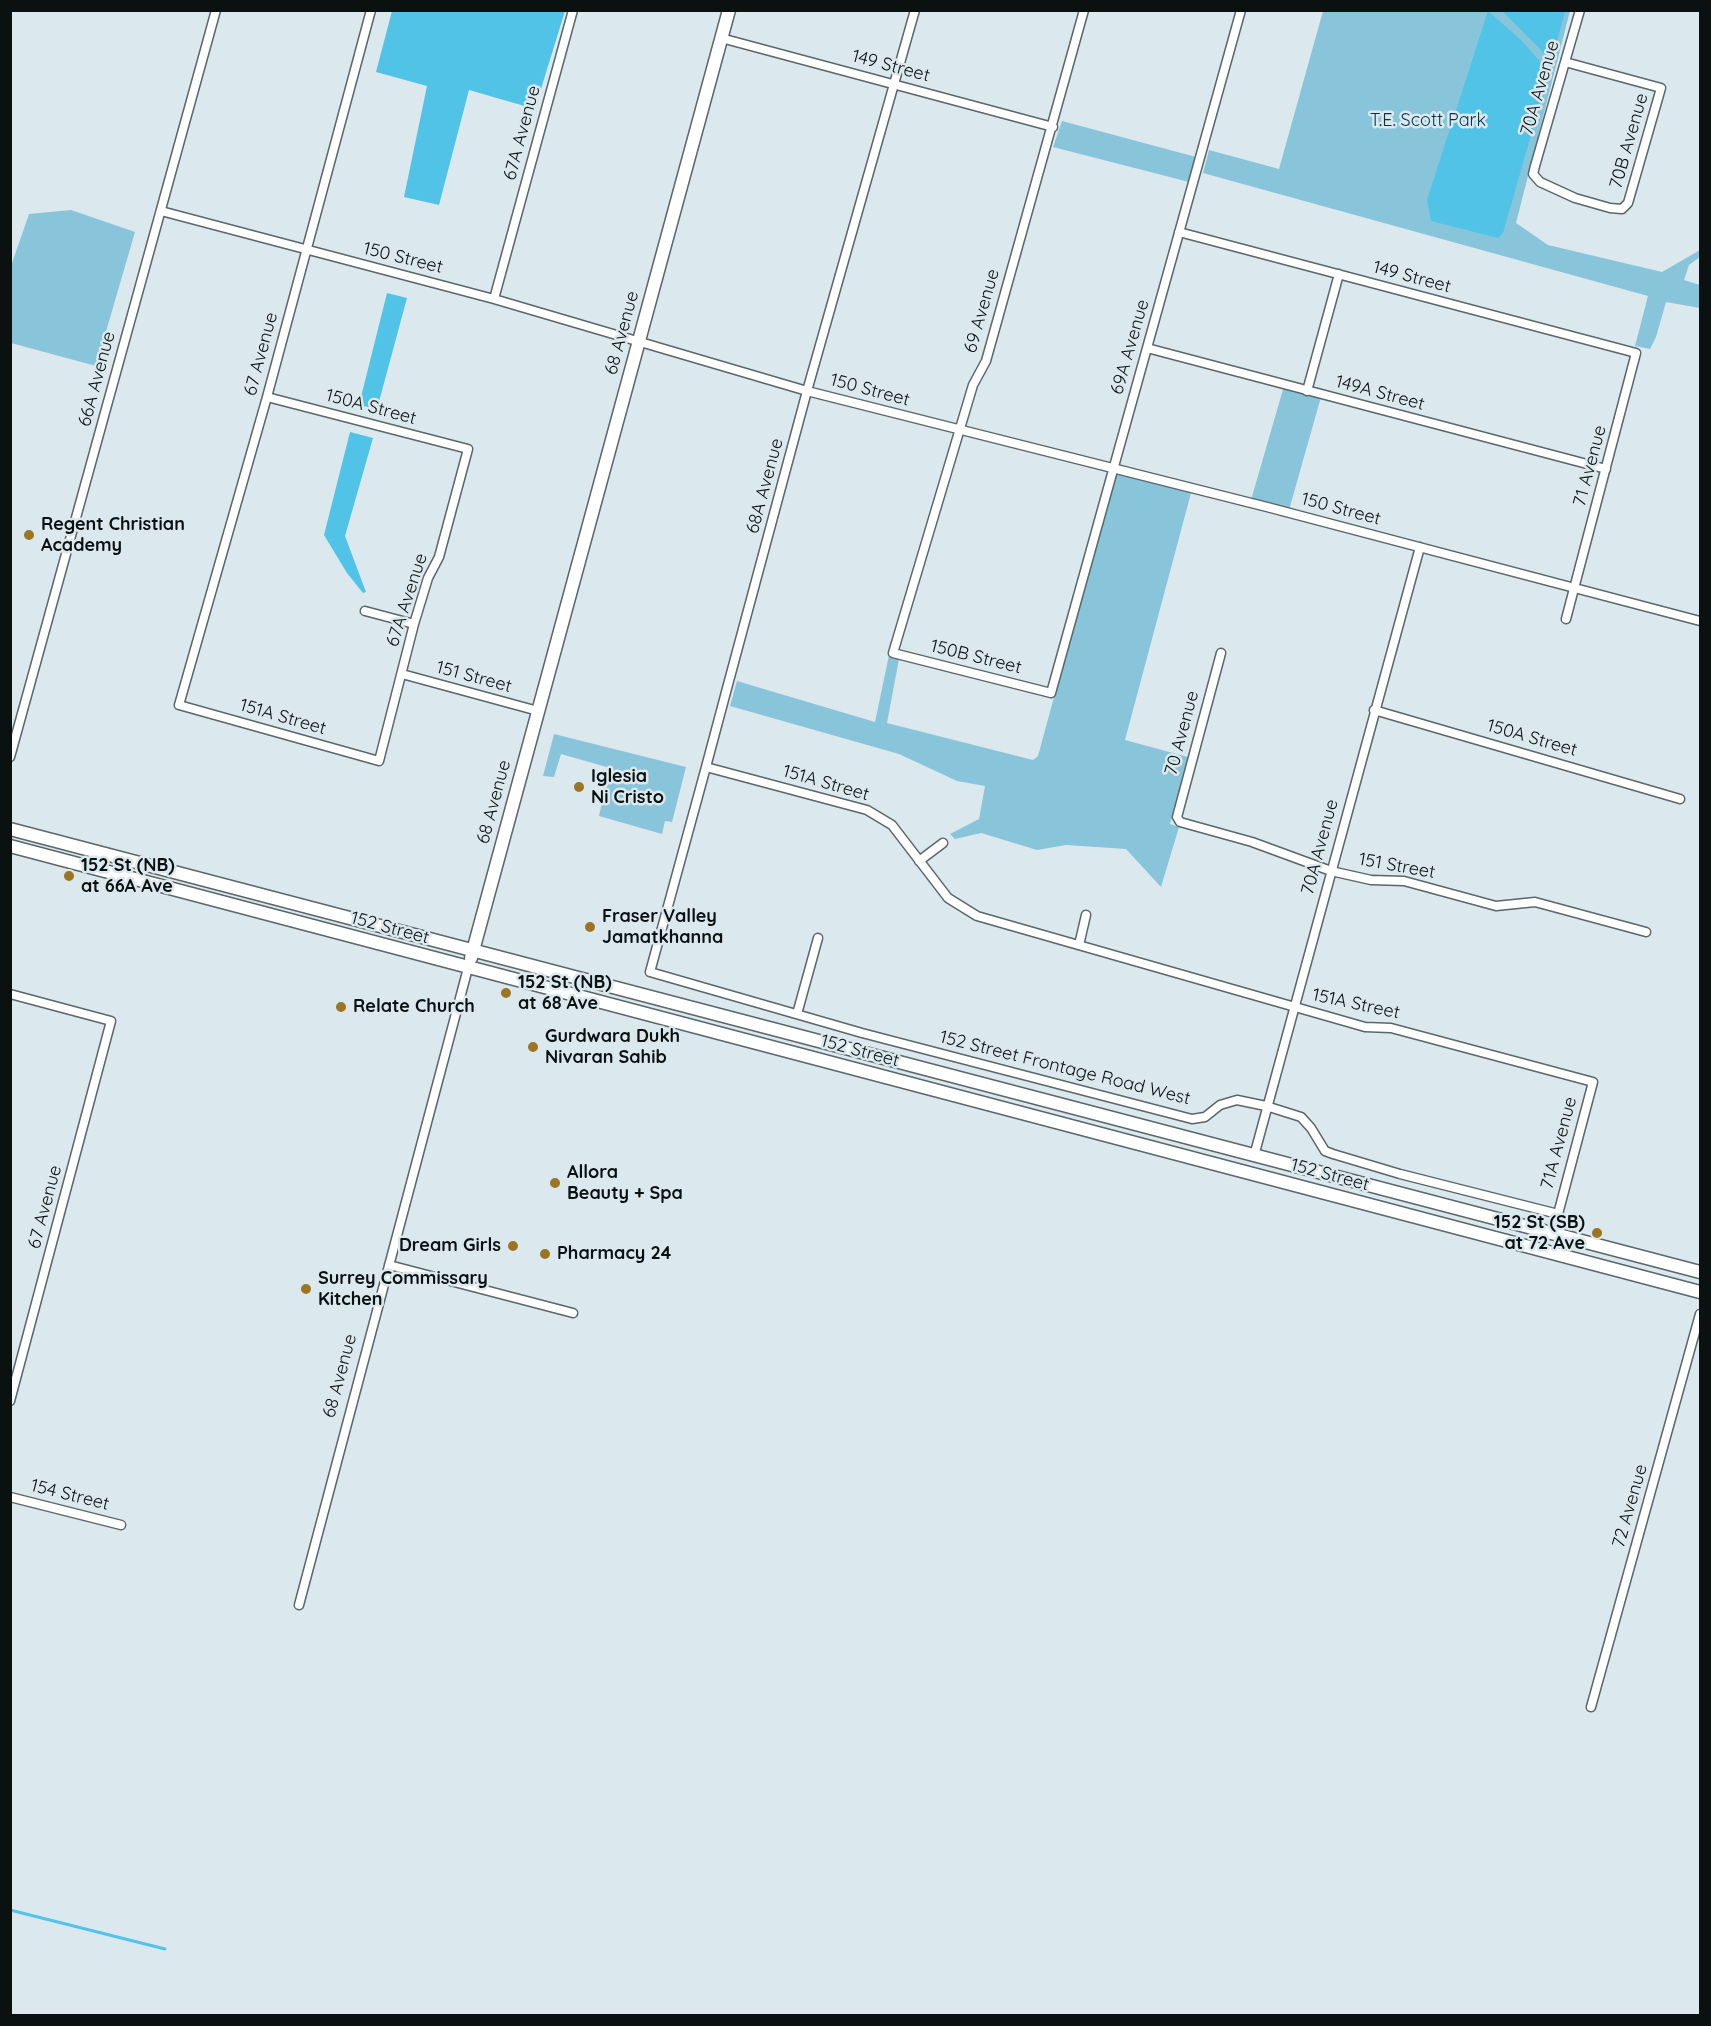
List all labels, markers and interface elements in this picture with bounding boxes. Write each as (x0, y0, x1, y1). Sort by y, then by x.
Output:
street label: 70A Avenue (1516, 38, 1564, 138)
street label: 149 Street (850, 45, 932, 87)
street label: 67A Avenue (499, 83, 545, 183)
street label: 70B Avenue (1605, 91, 1653, 191)
park label: T.E. Scott Park (1370, 110, 1486, 132)
street label: 150 Street (361, 238, 445, 278)
street label: 149 Street (1371, 256, 1453, 298)
street label: 69 Avenue (960, 267, 1004, 355)
street label: 68 Avenue (600, 289, 644, 377)
street label: 69A Avenue (1106, 297, 1154, 397)
street label: 67 Avenue (240, 310, 282, 398)
street label: 66A Avenue (74, 329, 120, 429)
street label: 150 Street (828, 369, 912, 411)
street label: 149A Street (1333, 371, 1427, 415)
street label: 150A Street (323, 385, 419, 429)
street label: 71 Avenue (1569, 423, 1611, 509)
street label: 68A Avenue (742, 436, 788, 536)
street label: 150 Street (1299, 488, 1383, 530)
place label: Regent Christian Academy (41, 514, 185, 556)
marker: Regent Christian Academy (22, 528, 36, 542)
street label: 67A Avenue (382, 551, 432, 649)
street label: 150B Street (928, 635, 1024, 679)
street label: 151 Street (434, 657, 514, 697)
street label: 70 Avenue (1160, 688, 1204, 778)
street label: 151A Street (237, 694, 329, 740)
street label: 150A Street (1484, 715, 1580, 761)
street label: 68 Avenue (472, 758, 516, 846)
street label: 151A Street (780, 760, 872, 806)
place label: Iglesia Ni Cristo (591, 766, 664, 808)
marker: Iglesia Ni Cristo (572, 780, 586, 794)
street label: 70A Avenue (1297, 797, 1343, 897)
street label: 151 Street (1357, 849, 1437, 883)
place label: 152 St (NB) at 66A Ave (81, 855, 175, 898)
marker: 152 St (NB) at 66A Ave (62, 869, 76, 883)
place label: Fraser Valley Jamatkhanna (602, 906, 723, 948)
street label: 152 Street (348, 907, 432, 949)
marker: Fraser Valley Jamatkhanna (583, 920, 597, 934)
place label: 152 St (NB) at 68 Ave (518, 972, 612, 1014)
street label: 151A Street (1310, 984, 1402, 1024)
marker: 152 St (NB) at 68 Ave (499, 986, 513, 1000)
place label: Relate Church (353, 996, 475, 1018)
marker: Relate Church (334, 1000, 348, 1014)
place label: Gurdwara Dukh Nivaran Sahib (545, 1026, 680, 1068)
street label: 152 Street Frontage Road West (937, 1026, 1193, 1110)
street label: 152 Street (818, 1030, 902, 1072)
marker: Gurdwara Dukh Nivaran Sahib (526, 1040, 540, 1054)
street label: 71A Avenue (1536, 1094, 1582, 1192)
street label: 152 Street (1288, 1154, 1372, 1196)
place label: Allora Beauty + Spa (567, 1162, 683, 1204)
street label: 67 Avenue (24, 1163, 66, 1251)
marker: Allora Beauty + Spa (548, 1176, 562, 1190)
place label: 152 St (SB) at 72 Ave (1494, 1212, 1585, 1254)
marker: 152 St (SB) at 72 Ave (1590, 1226, 1604, 1240)
place label: Dream Girls (399, 1235, 501, 1257)
marker: Dream Girls (506, 1239, 520, 1253)
place label: Pharmacy 24 (557, 1243, 671, 1265)
marker: Pharmacy 24 (538, 1247, 552, 1261)
place label: Surrey Commissary Kitchen (318, 1268, 488, 1310)
marker: Surrey Commissary Kitchen (299, 1282, 313, 1296)
street label: 68 Avenue (318, 1332, 362, 1420)
street label: 72 Avenue (1608, 1462, 1652, 1550)
street label: 154 Street (29, 1475, 111, 1515)

